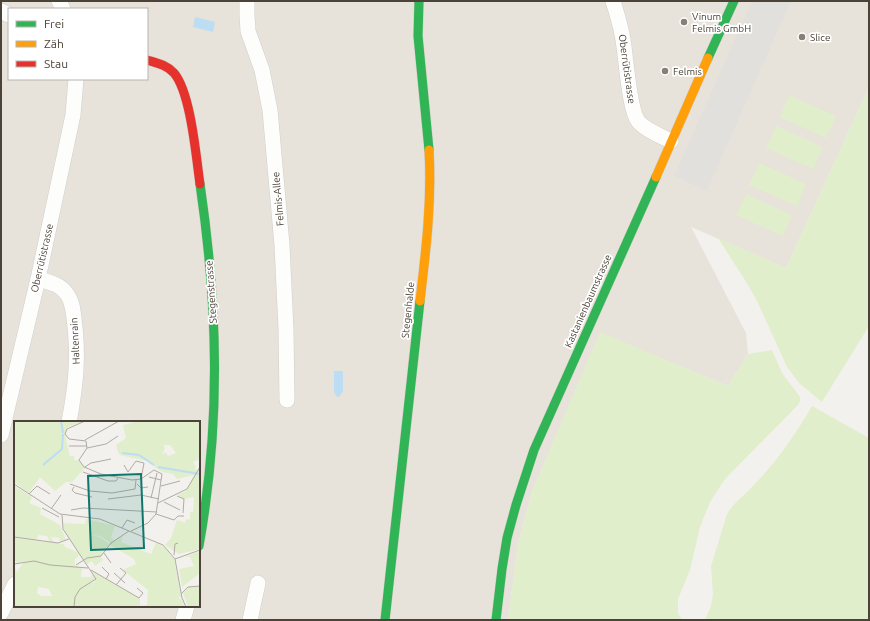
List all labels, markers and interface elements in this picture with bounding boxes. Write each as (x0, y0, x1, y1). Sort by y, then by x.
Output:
legend (8, 8, 148, 80)
place label: Vinum Felmis GmbH (692, 11, 751, 34)
text: Frei (44, 17, 64, 30)
marker: Vinum Felmis GmbH (679, 17, 689, 27)
marker: Slice (797, 32, 807, 42)
place label: Slice (810, 32, 830, 43)
street label: Oberrütistrasse (617, 33, 637, 105)
text: Zäh (44, 37, 64, 50)
text: Stau (44, 57, 68, 70)
marker: Felmis (660, 66, 670, 76)
place label: Felmis (673, 66, 702, 77)
street label: Felmis-Allee (270, 171, 286, 227)
street label: Oberrütistrasse (29, 223, 55, 293)
street label: Kastanienbaumstrasse (562, 253, 614, 349)
street label: Stegenstrasse (203, 260, 219, 324)
street label: Stegenhalde (400, 281, 416, 339)
street label: Haltenrain (68, 317, 82, 365)
inset map (14, 421, 200, 607)

